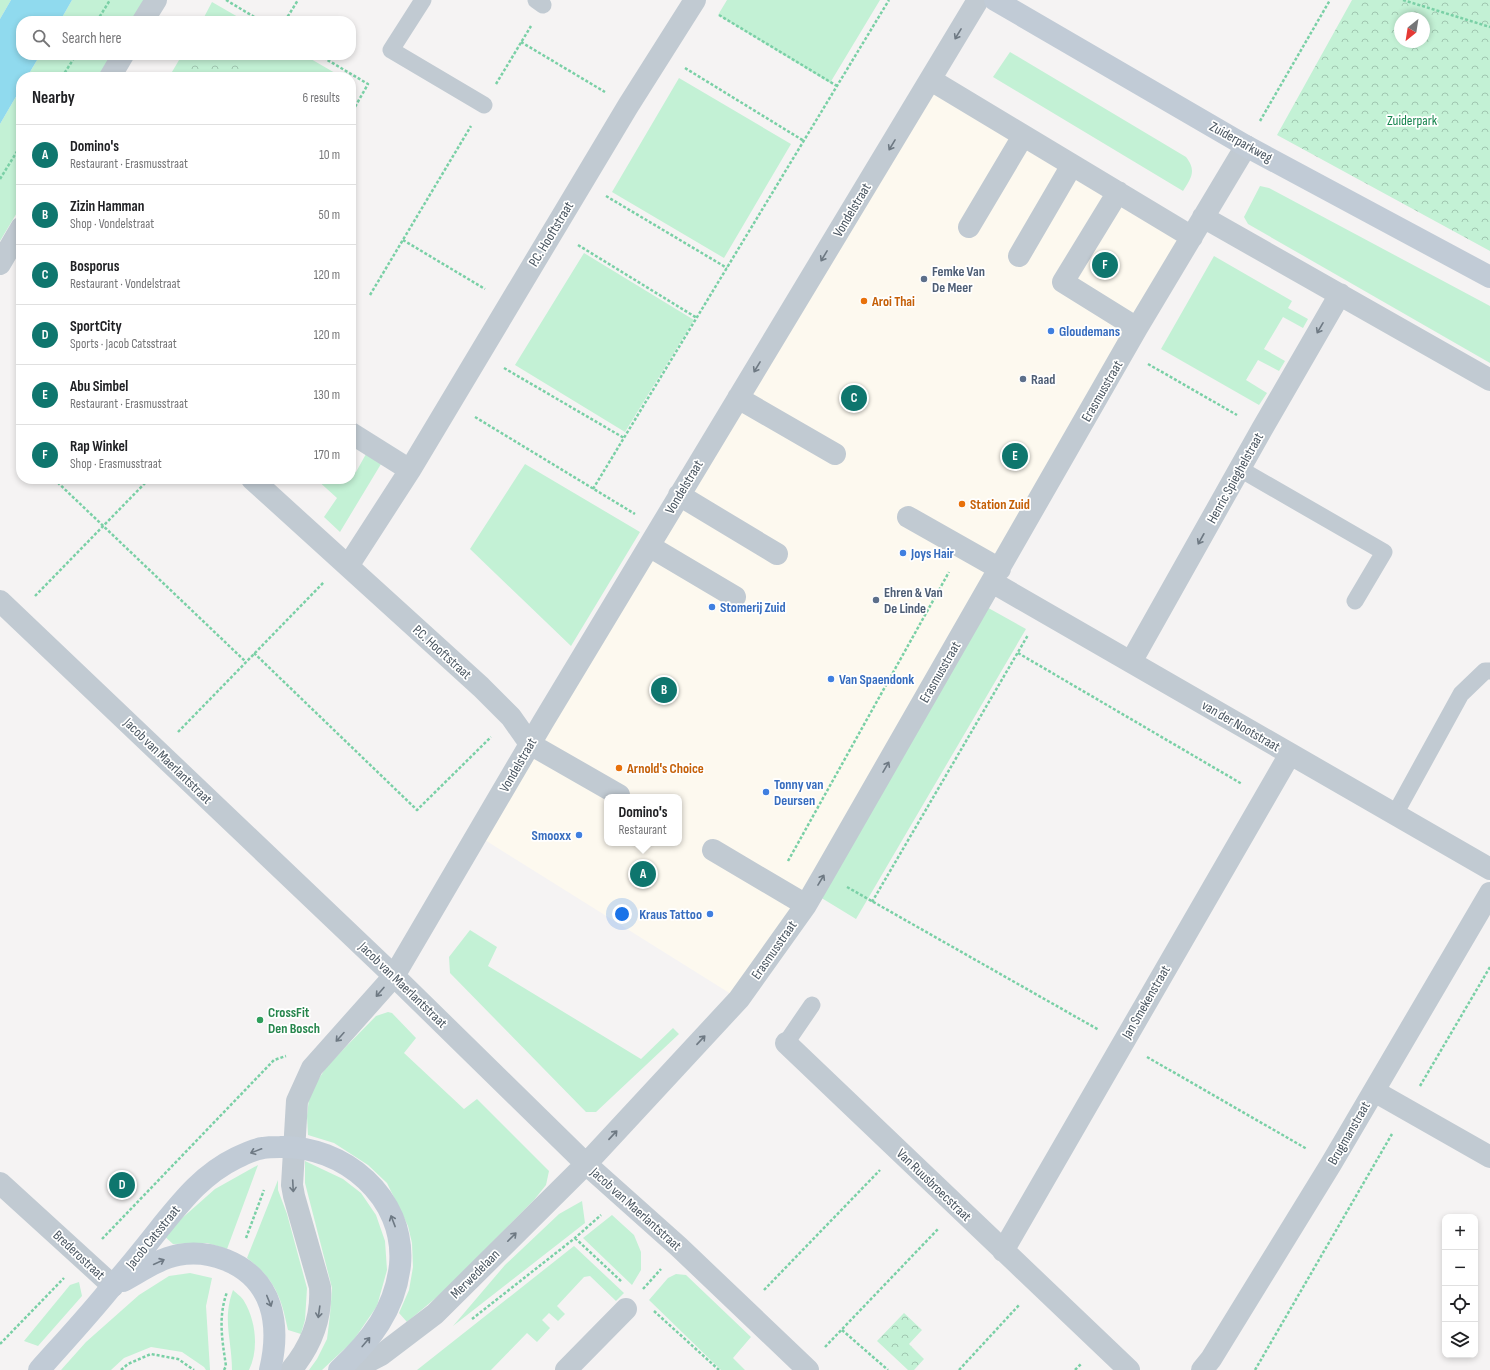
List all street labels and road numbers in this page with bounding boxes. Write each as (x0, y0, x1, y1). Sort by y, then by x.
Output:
street label: Zuiderparkweg (1207, 118, 1276, 166)
street label: Vondelstraat (829, 180, 875, 240)
street label: P.C. Hooftstraat (525, 198, 577, 270)
street label: Erasmusstraat (1078, 357, 1126, 425)
street label: Henric Spieghelstraat (1203, 430, 1267, 526)
street label: Vondelstraat (661, 457, 707, 517)
street label: P.C. Hooftstraat (409, 621, 475, 683)
street label: Erasmusstraat (916, 638, 964, 706)
street label: van der Nootstraat (1199, 697, 1283, 755)
street label: Jacob van Maerlantstraat (120, 714, 216, 807)
street label: Vondelstraat (496, 735, 540, 795)
street label: Erasmusstraat (748, 917, 800, 983)
street label: Jacob van Maerlantstraat (355, 938, 451, 1031)
street label: Jan Smekenstraat (1118, 962, 1174, 1043)
street label: Brugmanstraat (1324, 1098, 1374, 1168)
street label: Van Ruusbroecstraat (893, 1145, 975, 1225)
street label: Jacob van Maerlantstraat (586, 1163, 685, 1254)
street label: Jacob Catsstraat (122, 1202, 184, 1273)
street label: Brederostraat (49, 1227, 109, 1283)
street label: Merwedelaan (447, 1246, 503, 1302)

